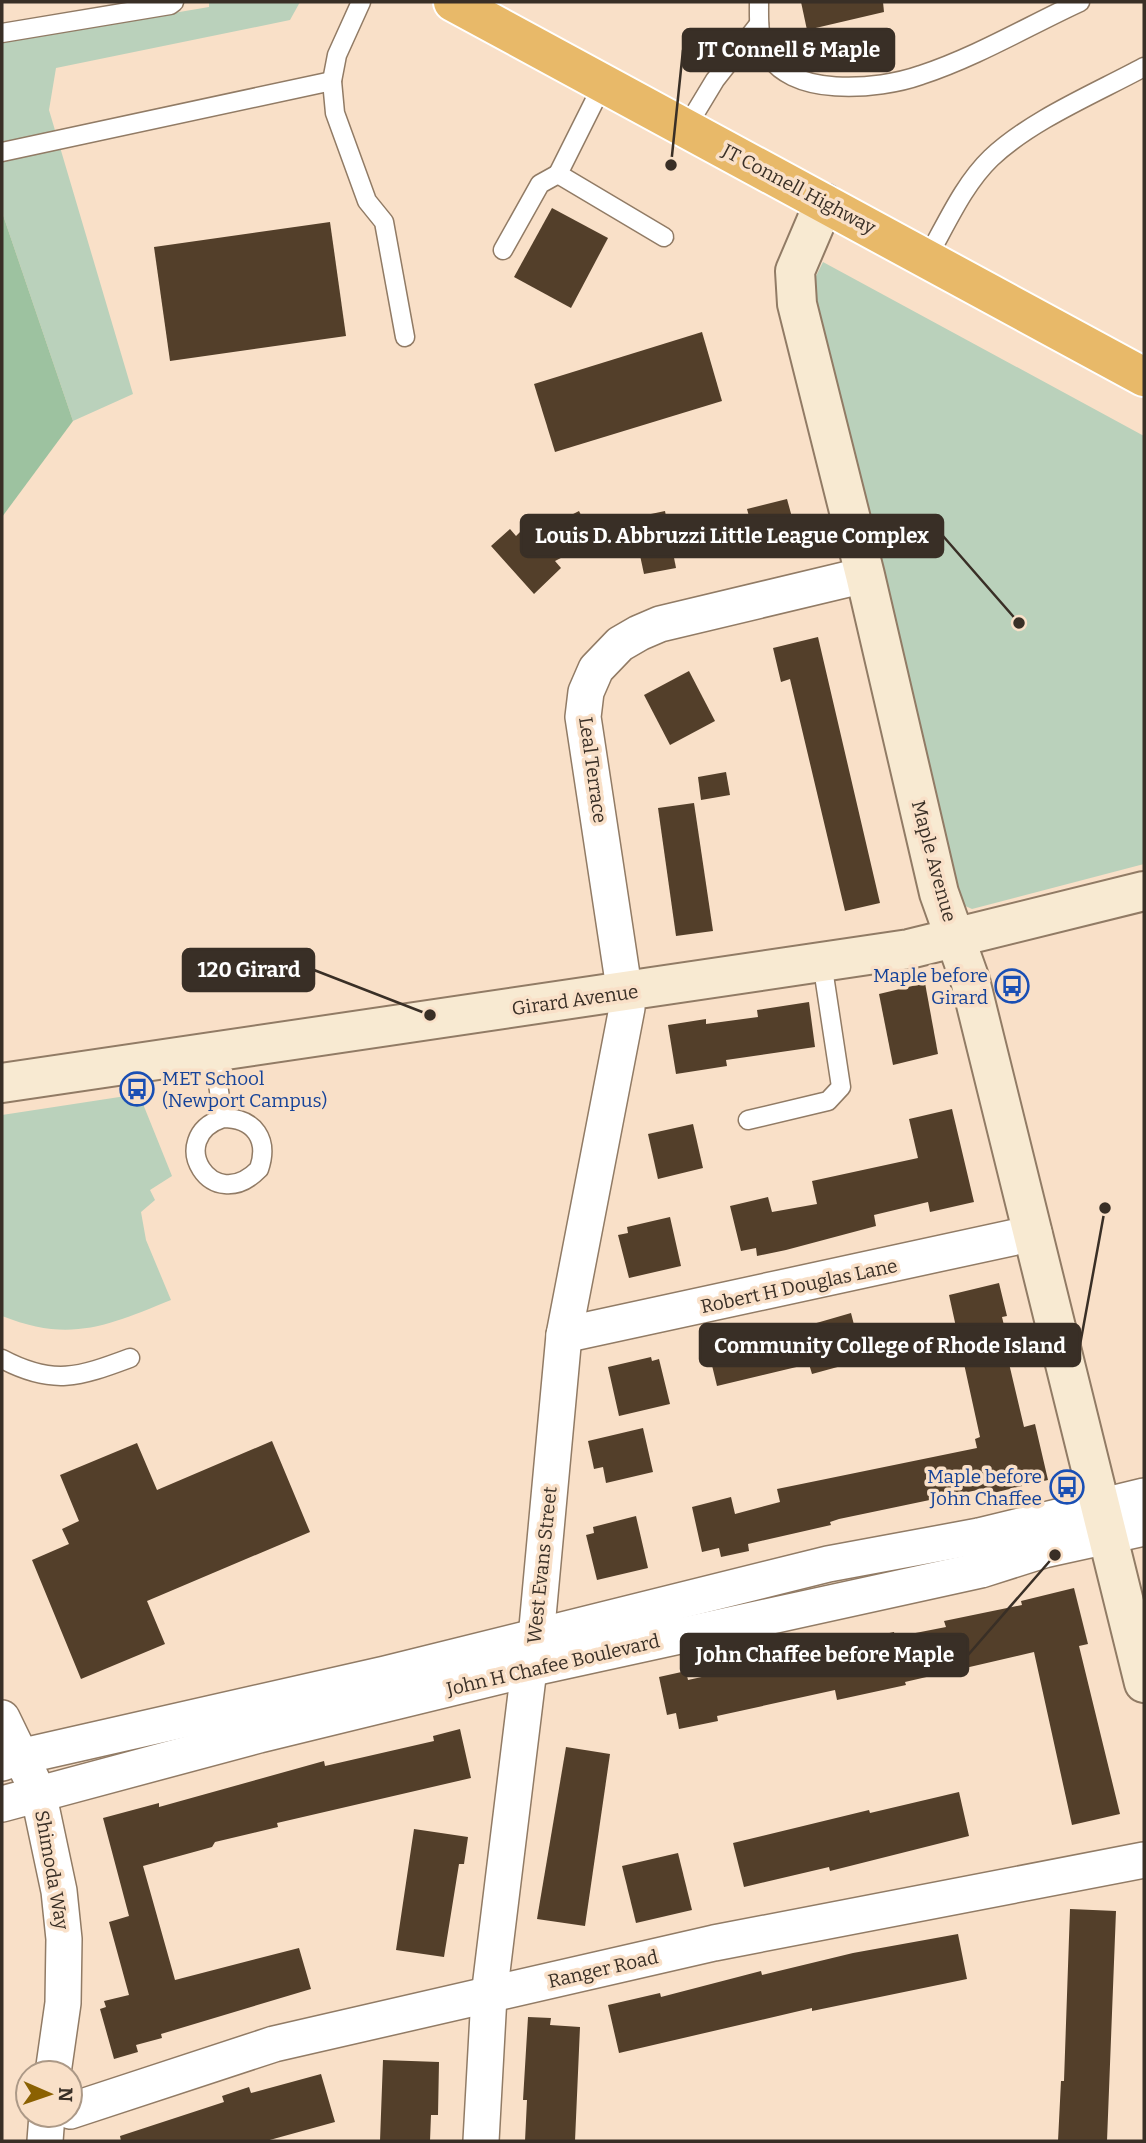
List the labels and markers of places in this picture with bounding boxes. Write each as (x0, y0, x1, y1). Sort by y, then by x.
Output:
callout: JT Connell & Maple (683, 29, 894, 71)
callout: Louis D. Abbruzzi Little League Complex (521, 515, 943, 557)
callout: 120 Girard (183, 949, 314, 991)
place label: Maple before Girard (873, 964, 988, 1009)
bus stop icon: Maple before Girard (993, 967, 1031, 1005)
place label: MET School (Newport Campus) (162, 1067, 327, 1112)
bus stop icon: MET School (Newport Campus) (118, 1070, 156, 1108)
callout: Community College of Rhode Island (700, 1324, 1080, 1366)
place label: Maple before John Chaffee (927, 1465, 1042, 1510)
bus stop icon: Maple before John Chaffee (1048, 1468, 1086, 1506)
callout: John Chaffee before Maple (681, 1634, 968, 1676)

